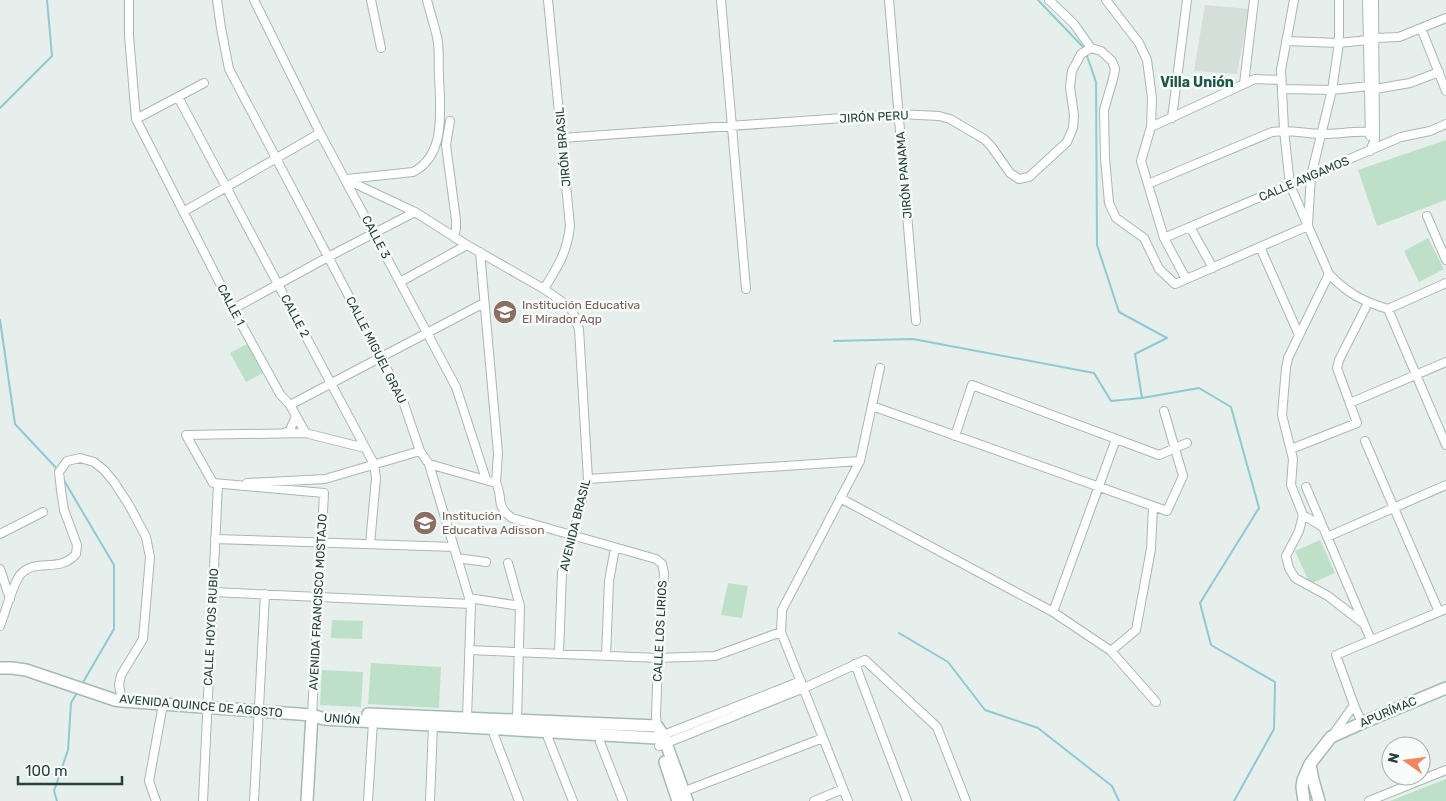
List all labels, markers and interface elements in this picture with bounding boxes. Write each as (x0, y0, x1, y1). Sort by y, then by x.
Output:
district label: Villa Unión (1160, 74, 1234, 91)
street label: JIRÓN BRASIL (553, 107, 573, 187)
street label: JIRÓN PERU (839, 108, 909, 126)
street label: JIRÓN PANAMA (893, 131, 915, 219)
street label: CALLE ANGAMOS (1257, 154, 1351, 204)
street label: CALLE 3 (359, 213, 393, 261)
street label: CALLE 1 (214, 282, 248, 328)
street label: CALLE 2 (278, 292, 312, 340)
street label: CALLE MIGUEL GRAU (343, 294, 409, 406)
place label: Institución Educativa El Mirador Aqp (522, 298, 640, 326)
school or university icon: Institución Educativa El Mirador Aqp (492, 299, 518, 325)
street label: AVENIDA BRASIL (557, 477, 593, 572)
place label: Institución Educativa Adisson (442, 509, 544, 537)
school or university icon: Institución Educativa Adisson (412, 510, 438, 536)
street label: AVENIDA FRANCISCO MOSTAJO (306, 513, 330, 691)
street label: CALLE HOYOS RUBIO (201, 568, 221, 686)
street label: CALLE LOS LIRIOS (650, 580, 670, 682)
street label: AVENIDA QUINCE DE AGOSTO (119, 692, 283, 720)
street label: APURÍMAC (1357, 694, 1419, 730)
street label: UNIÓN (323, 710, 361, 728)
north arrow (1381, 736, 1431, 786)
text: N (1384, 751, 1403, 765)
scale bar (18, 754, 121, 786)
text: 100 m (25, 762, 67, 780)

